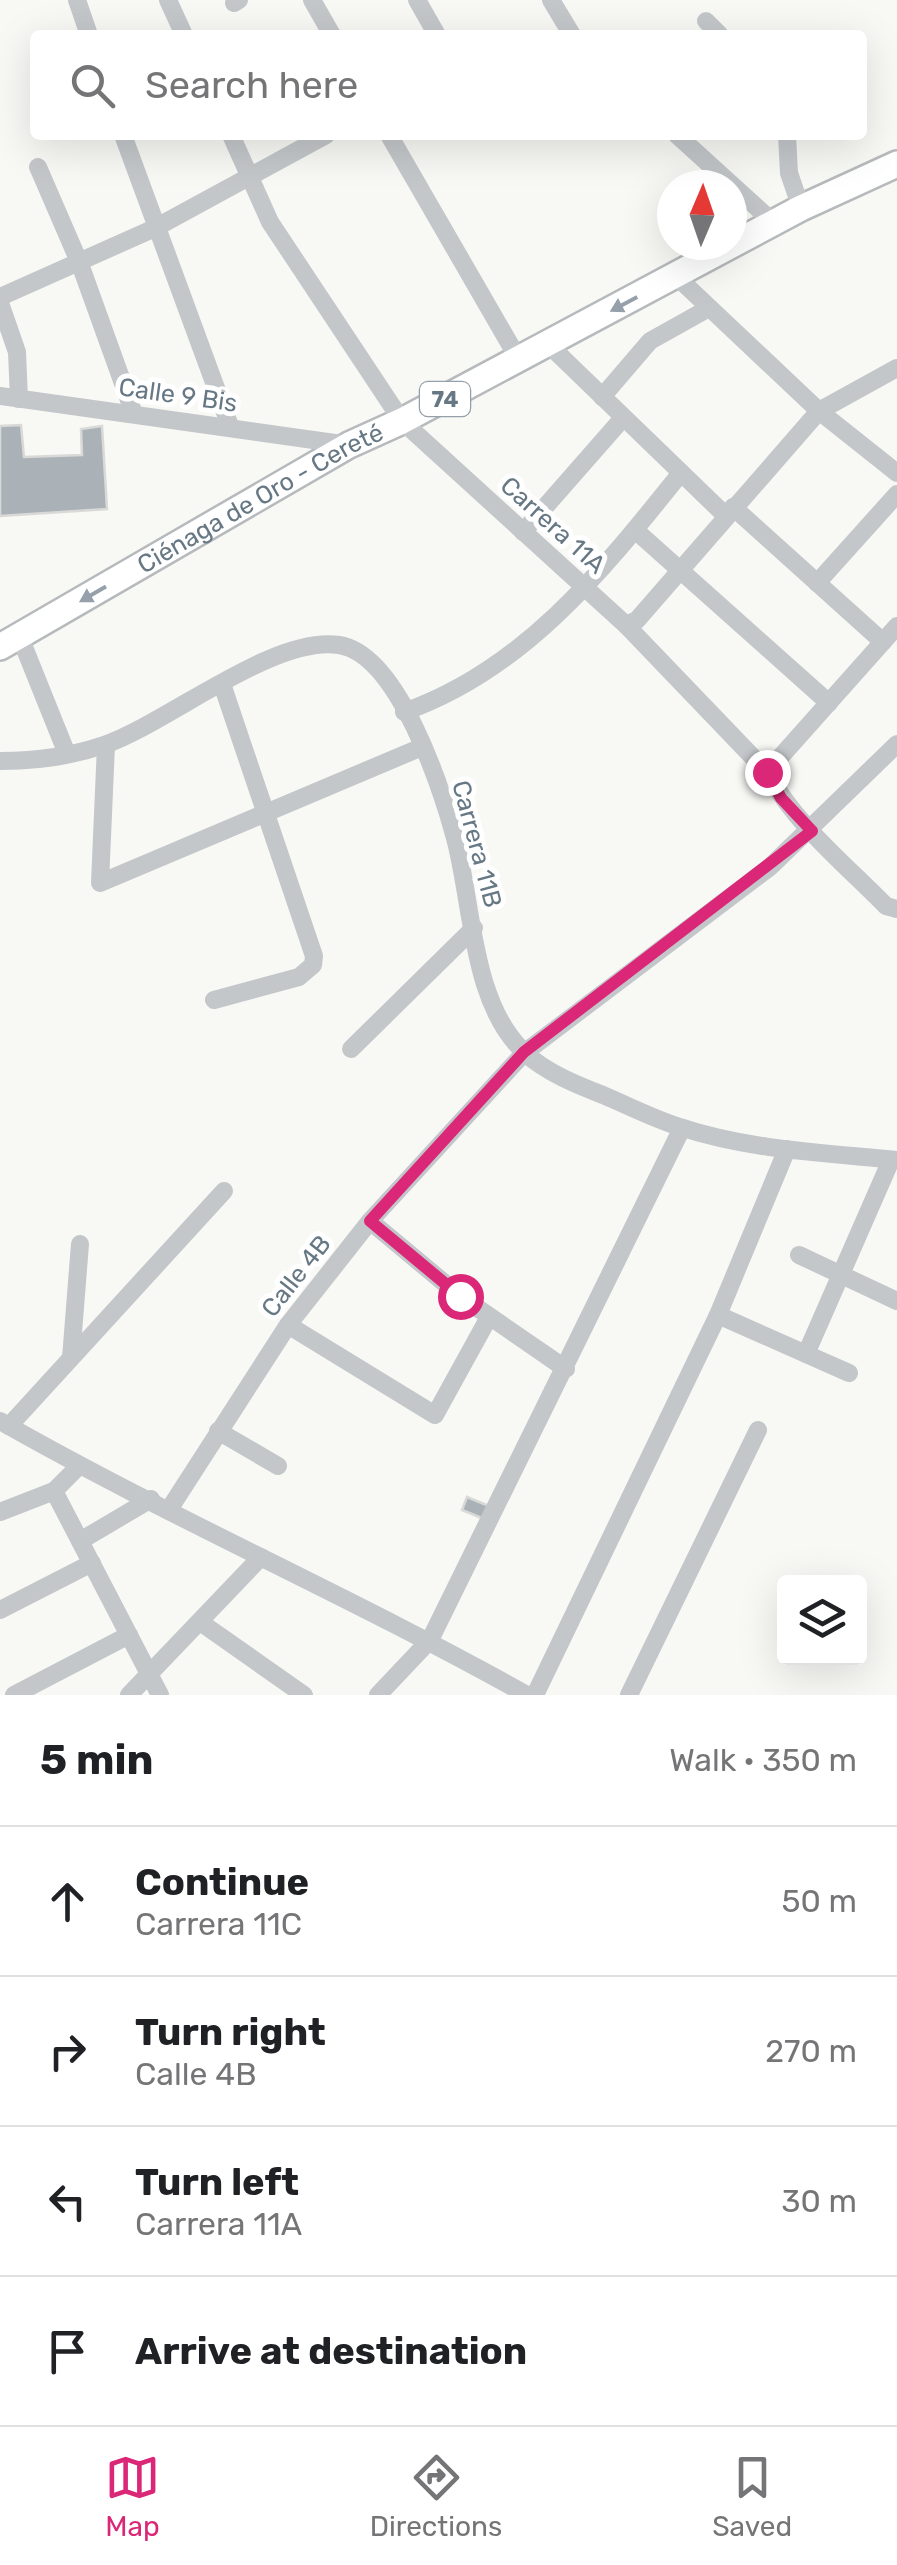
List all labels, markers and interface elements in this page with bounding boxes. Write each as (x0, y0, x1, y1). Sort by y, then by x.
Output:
search box (30, 30, 867, 140)
icon: search (65, 58, 120, 113)
text: Search here (145, 62, 358, 108)
north arrow (657, 170, 747, 260)
one-way arrow (609, 296, 638, 313)
street label: Calle 9 Bis (117, 372, 239, 418)
road number: 74 (420, 382, 470, 416)
street label: Ciénaga de Oro - Cereté (132, 417, 388, 579)
street label: Carrera 11A (495, 471, 611, 580)
one-way arrow (79, 585, 107, 602)
route end (745, 750, 791, 796)
street label: Carrera 11B (446, 777, 508, 911)
street label: Calle 4B (255, 1230, 337, 1322)
route start (438, 1274, 484, 1320)
map controls (777, 1575, 867, 1665)
button: layers (777, 1575, 867, 1665)
text: 5 min (40, 1735, 154, 1785)
text: Walk · 350 m (669, 1741, 857, 1779)
text: Continue (135, 1859, 309, 1905)
icon: ahead (40, 1874, 95, 1929)
text: 50 m (781, 1882, 857, 1920)
text: Carrera 11C (135, 1905, 302, 1943)
text: Turn right (135, 2009, 326, 2055)
icon: right (40, 2024, 95, 2079)
text: 270 m (765, 2032, 857, 2070)
text: Calle 4B (135, 2055, 257, 2093)
text: Turn left (135, 2159, 299, 2205)
icon: left (40, 2174, 95, 2229)
text: 30 m (781, 2182, 857, 2220)
text: Carrera 11A (135, 2205, 302, 2243)
icon: arrive (40, 2324, 95, 2379)
text: Arrive at destination (135, 2328, 527, 2374)
tab: Map (105, 2450, 160, 2543)
tab: Directions (370, 2450, 502, 2543)
tab: Saved (712, 2450, 792, 2543)

